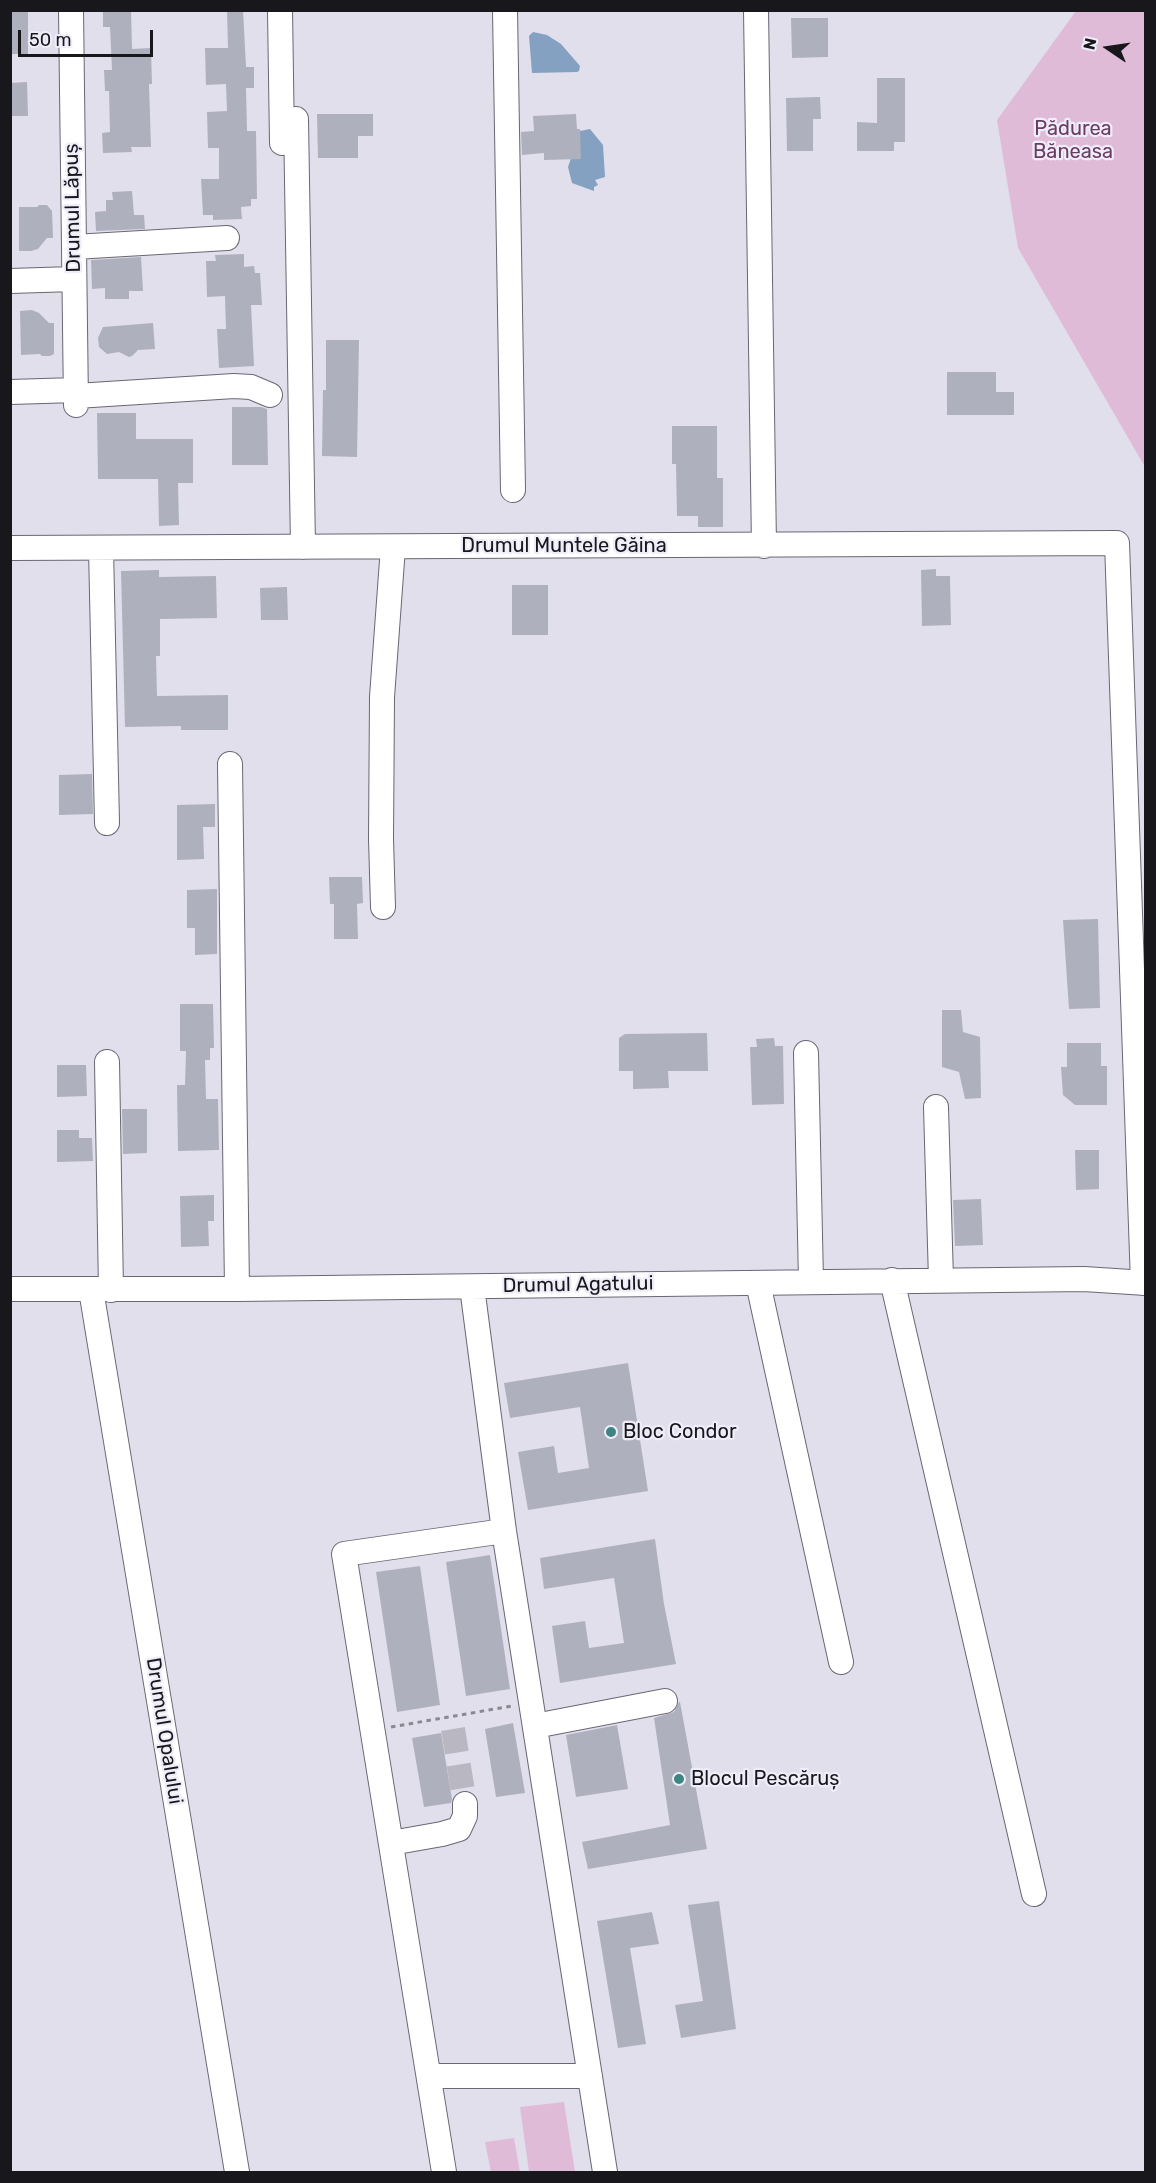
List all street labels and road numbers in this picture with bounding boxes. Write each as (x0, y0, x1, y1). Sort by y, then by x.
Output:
street label: Drumul Lăpuș (60, 143, 86, 273)
street label: Drumul Muntele Găina (461, 534, 667, 558)
street label: Drumul Agatului (502, 1272, 654, 1298)
street label: Drumul Opalului (141, 1656, 187, 1806)

